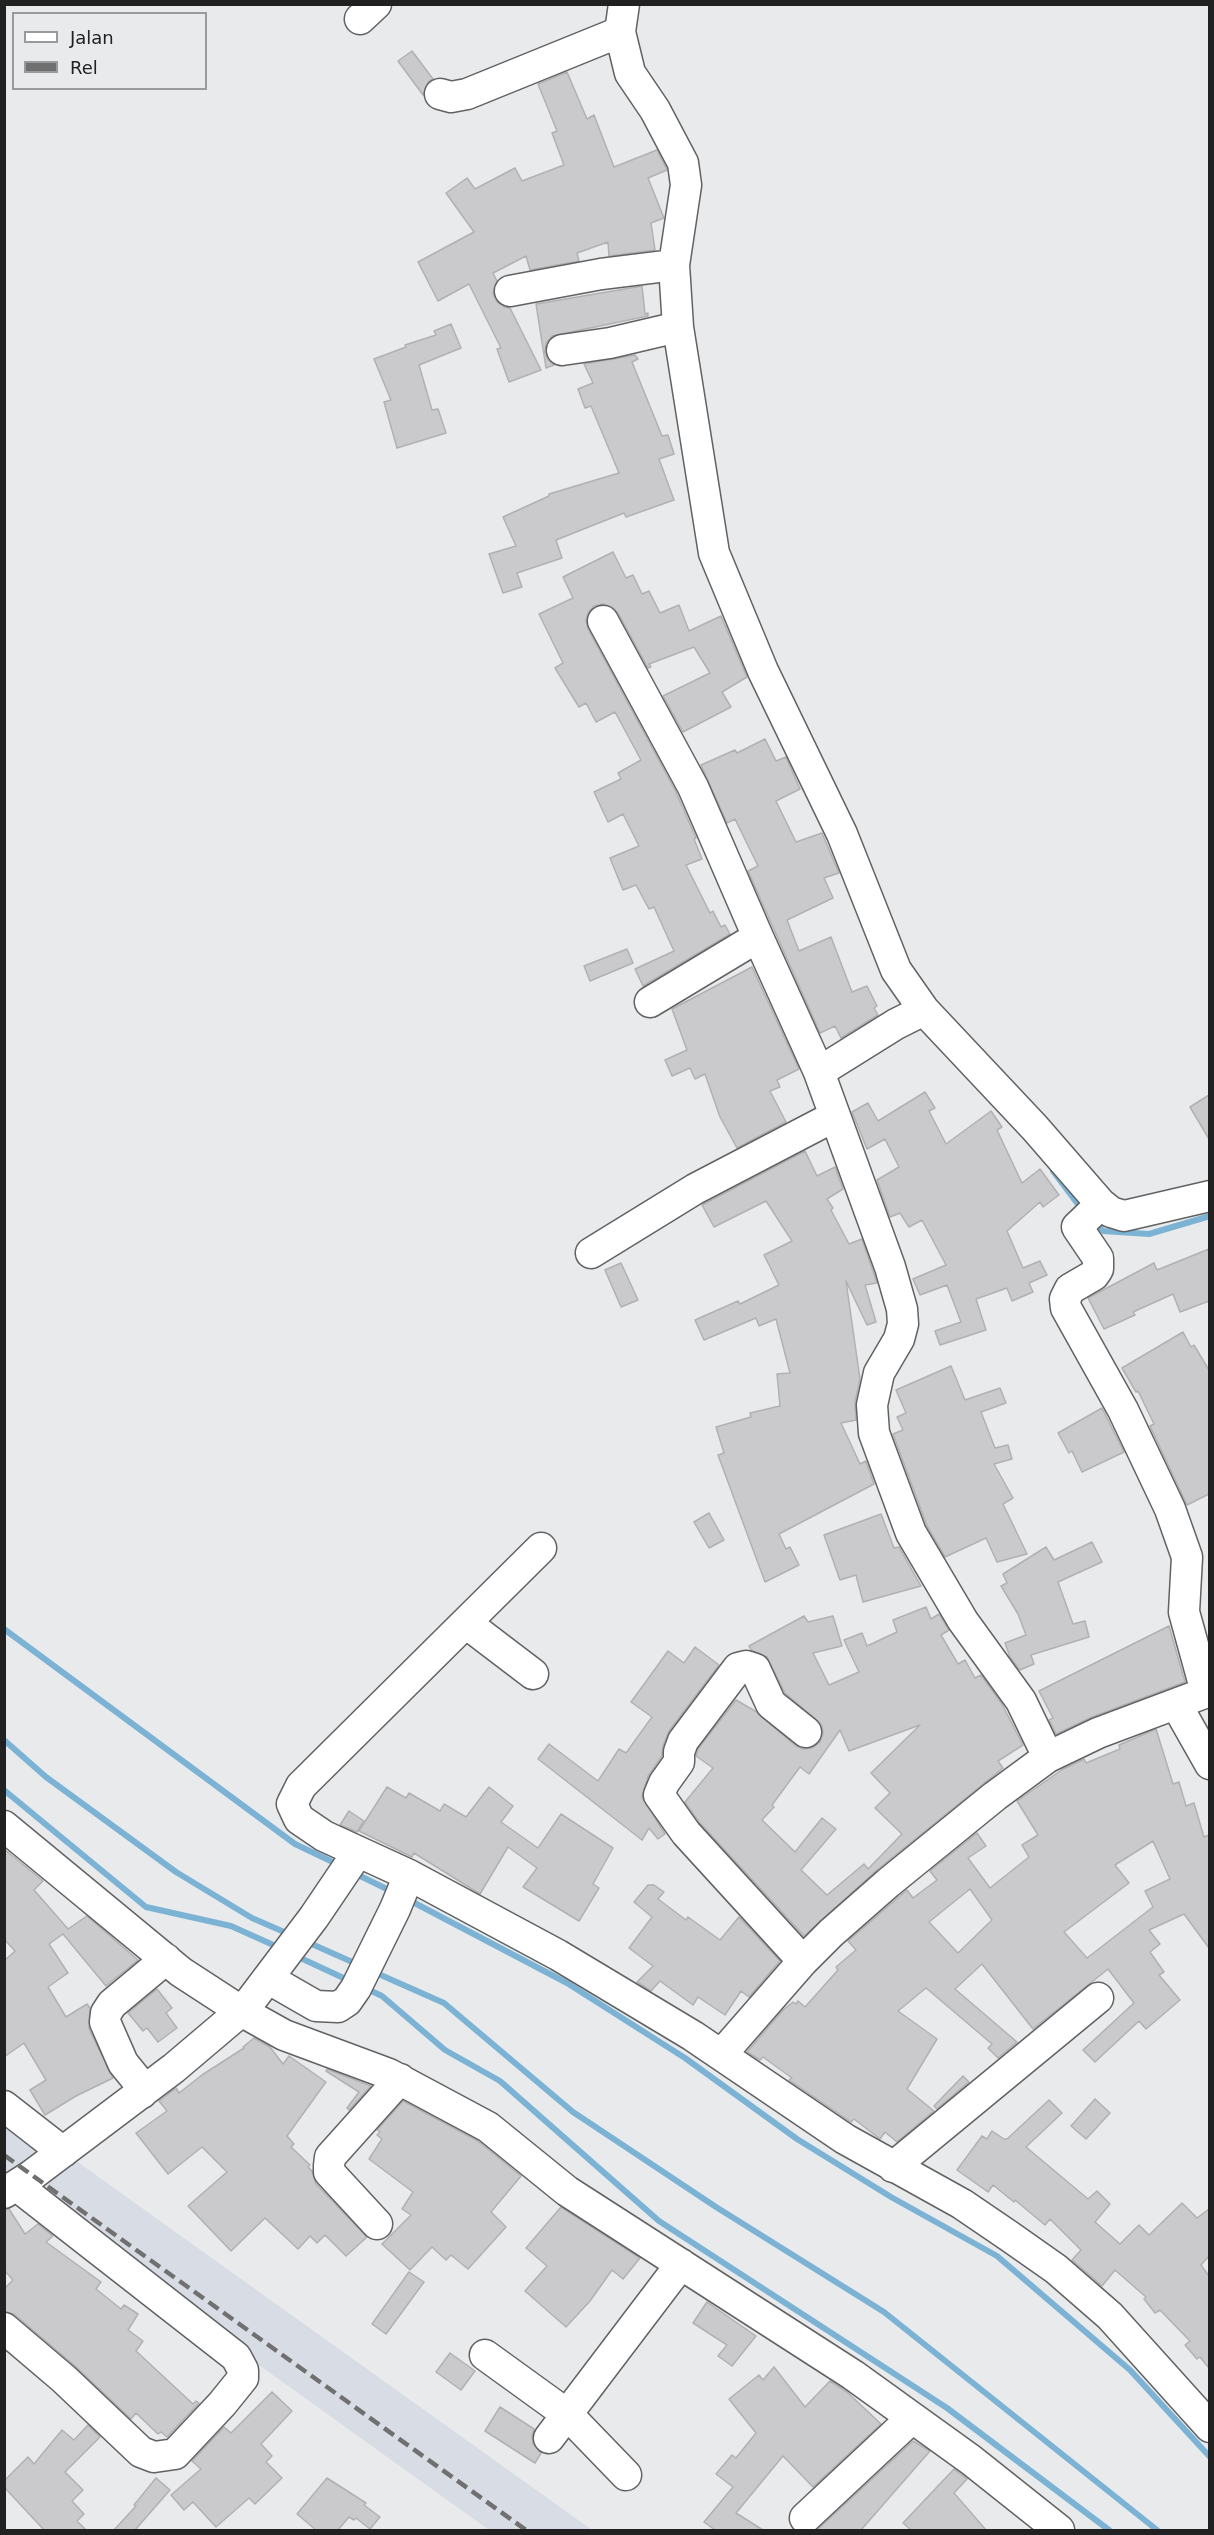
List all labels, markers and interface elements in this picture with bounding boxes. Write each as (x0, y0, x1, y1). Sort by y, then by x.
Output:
legend (12, 12, 207, 90)
text: Jalan (70, 27, 114, 48)
text: Rel (70, 57, 98, 78)

